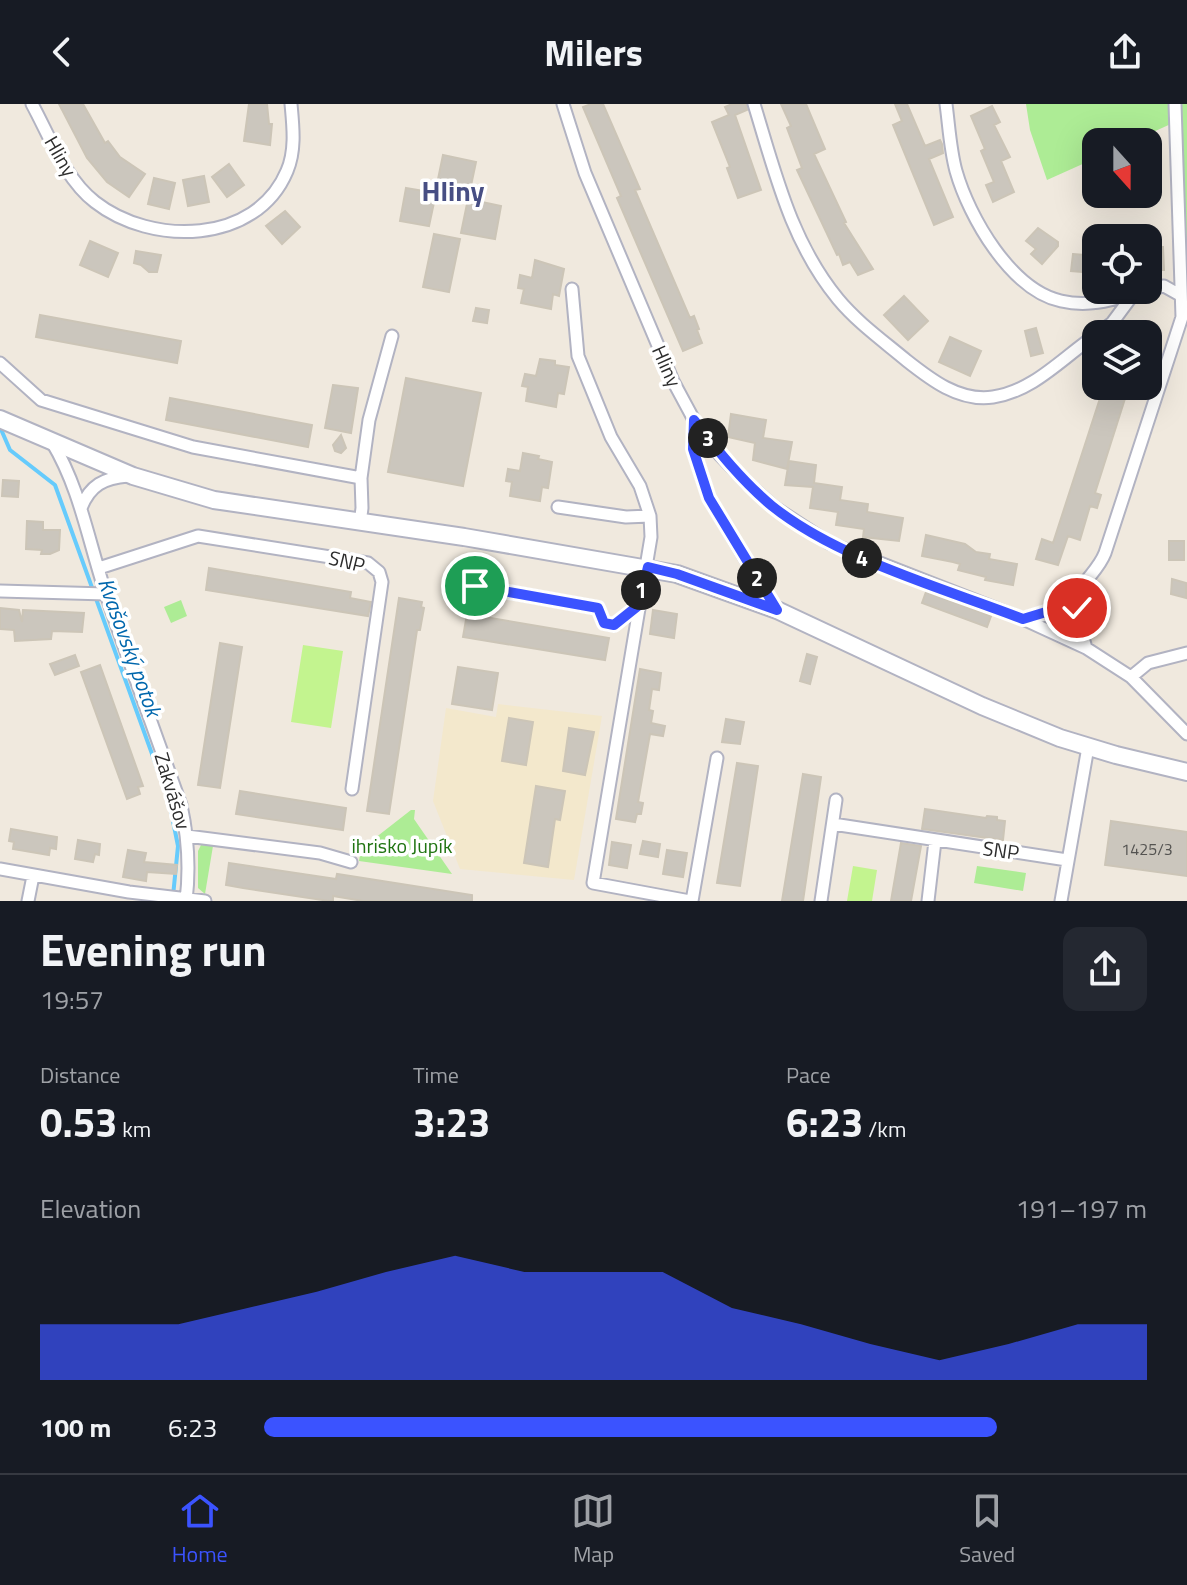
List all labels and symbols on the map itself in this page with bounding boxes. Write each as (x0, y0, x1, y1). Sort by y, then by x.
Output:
north arrow (1082, 128, 1162, 208)
street label: Hliny (37, 130, 85, 183)
district label: Hliny (421, 169, 485, 212)
street label: Hliny (644, 340, 690, 392)
pin: 3 (688, 418, 728, 458)
pin: 4 (842, 538, 882, 578)
street label: SNP (326, 542, 368, 580)
pin (441, 552, 509, 620)
pin: 2 (737, 558, 777, 598)
pin: 1 (621, 570, 661, 610)
water label: Kvašovský potok (89, 573, 172, 723)
pin (1043, 574, 1111, 642)
street label: Zakvášov (147, 749, 199, 834)
park label: ihrisko Jupík (351, 830, 453, 861)
street label: SNP (981, 832, 1021, 868)
house number: 1425/3 (1121, 837, 1173, 861)

